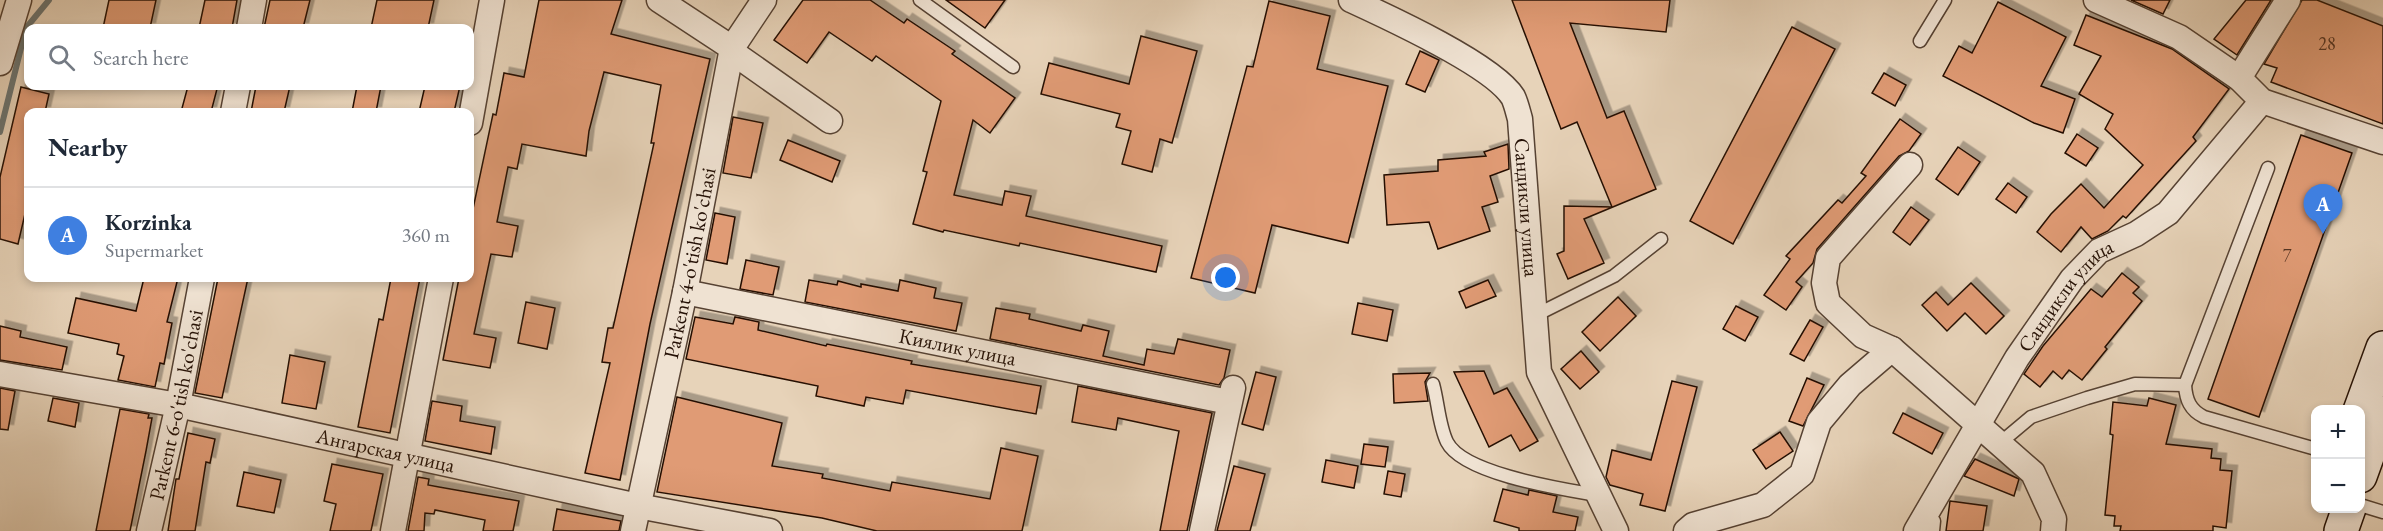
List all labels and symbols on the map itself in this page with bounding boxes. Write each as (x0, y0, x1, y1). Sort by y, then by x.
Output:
house number: 28 (2318, 32, 2336, 55)
street label: Сандикли улица (1508, 137, 1546, 279)
street label: Parkent 4-o'tish ko'chasi (657, 165, 722, 361)
pin: A (2304, 184, 2342, 234)
street label: Сандикли улица (2011, 232, 2118, 357)
house number: 7 (2283, 244, 2292, 267)
your location (1211, 263, 1240, 292)
street label: Parkent 6-o'tish ko'chasi (143, 307, 209, 503)
street label: Киялик улица (897, 322, 1019, 372)
street label: Ангарская улица (313, 421, 458, 479)

